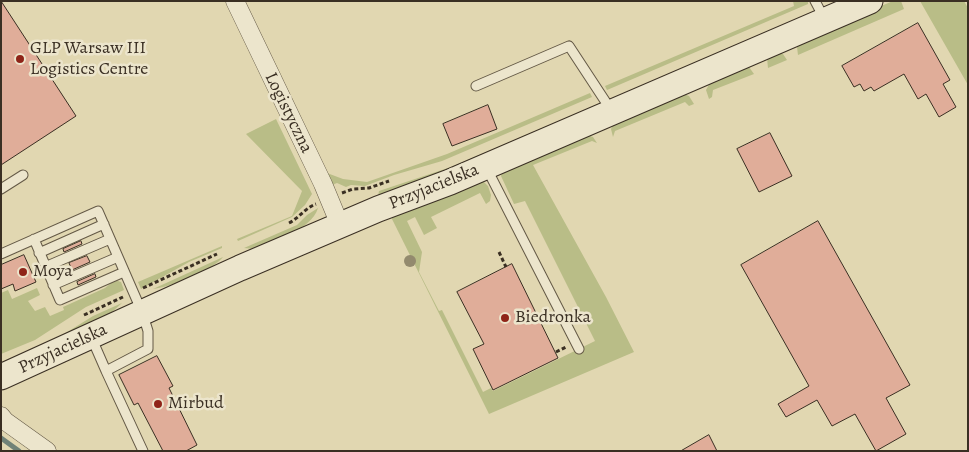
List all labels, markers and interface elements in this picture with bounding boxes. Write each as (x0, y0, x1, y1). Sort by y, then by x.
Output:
place label: GLP Warsaw III Logistics Centre (30, 38, 148, 80)
marker: GLP Warsaw III Logistics Centre (14, 53, 26, 65)
street label: Logistyczna (259, 69, 317, 157)
street label: Przyjacielska (386, 159, 482, 215)
place label: Moya (33, 261, 73, 283)
marker: Moya (17, 266, 29, 278)
place label: Biedronka (515, 307, 591, 329)
marker: Biedronka (499, 312, 511, 324)
street label: Przyjacielska (15, 319, 111, 379)
place label: Mirbud (168, 393, 224, 415)
marker: Mirbud (152, 398, 164, 410)

